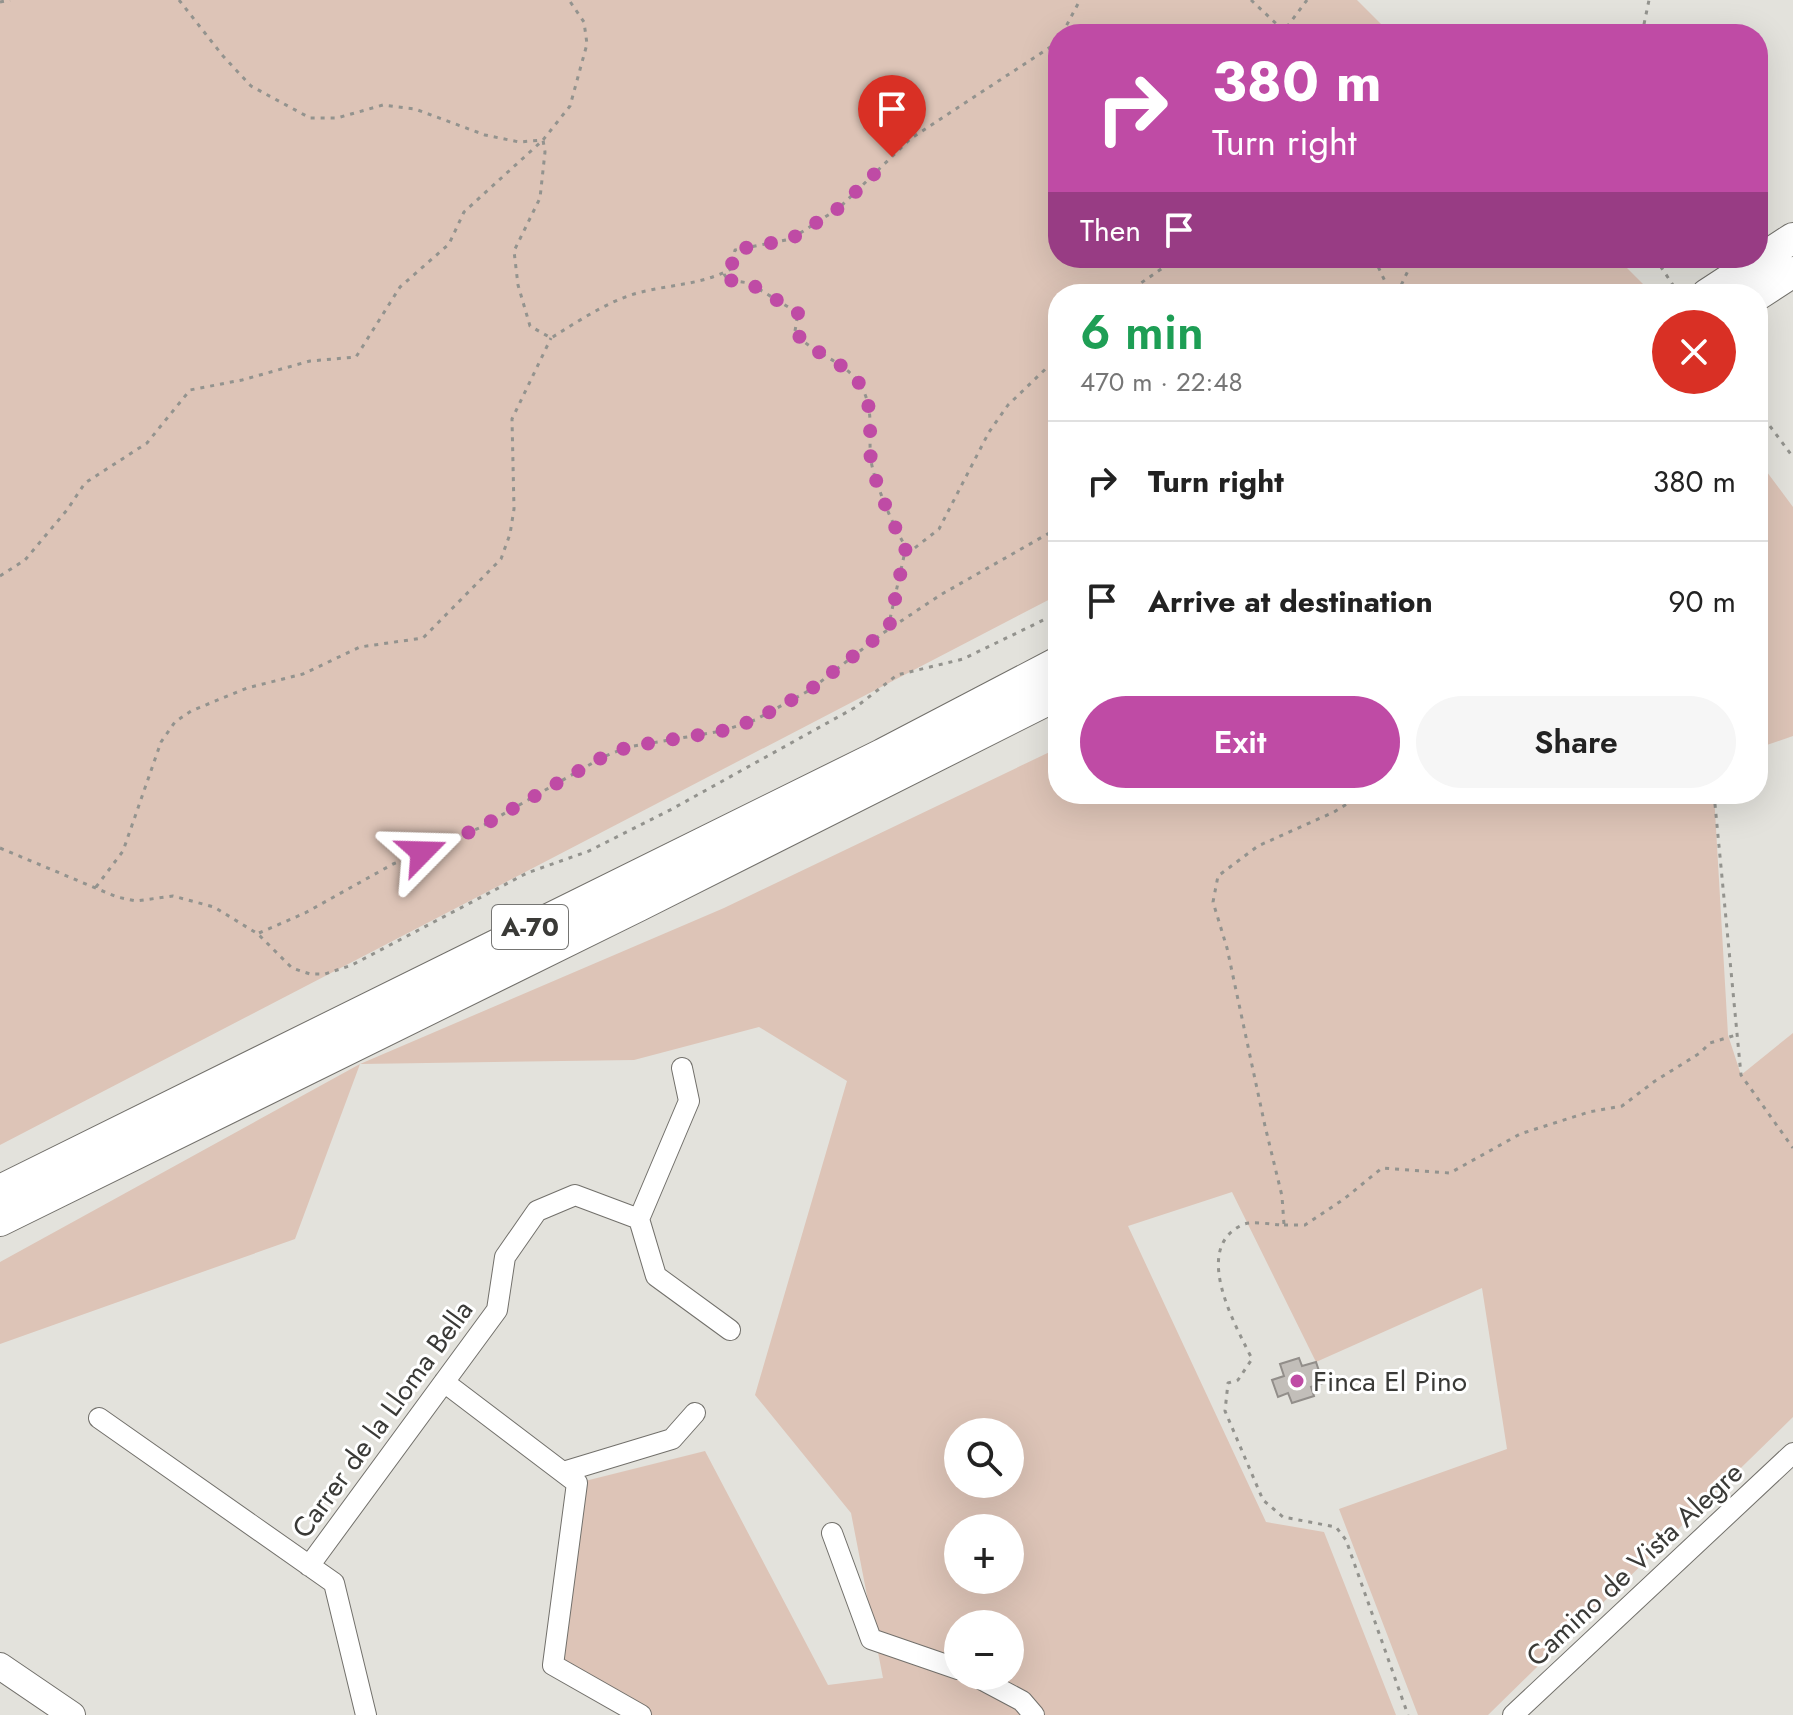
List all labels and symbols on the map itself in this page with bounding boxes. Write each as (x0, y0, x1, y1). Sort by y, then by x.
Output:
pin (858, 75, 926, 157)
position arrow (380, 810, 464, 894)
road number: A-70 (492, 905, 568, 949)
street label: Carrer de la Lloma Bella (282, 1292, 483, 1547)
place label: Finca El Pino (1313, 1361, 1467, 1402)
marker: Finca El Pino (1288, 1372, 1306, 1390)
street label: Camino de Vista Alegre (1517, 1453, 1752, 1676)

